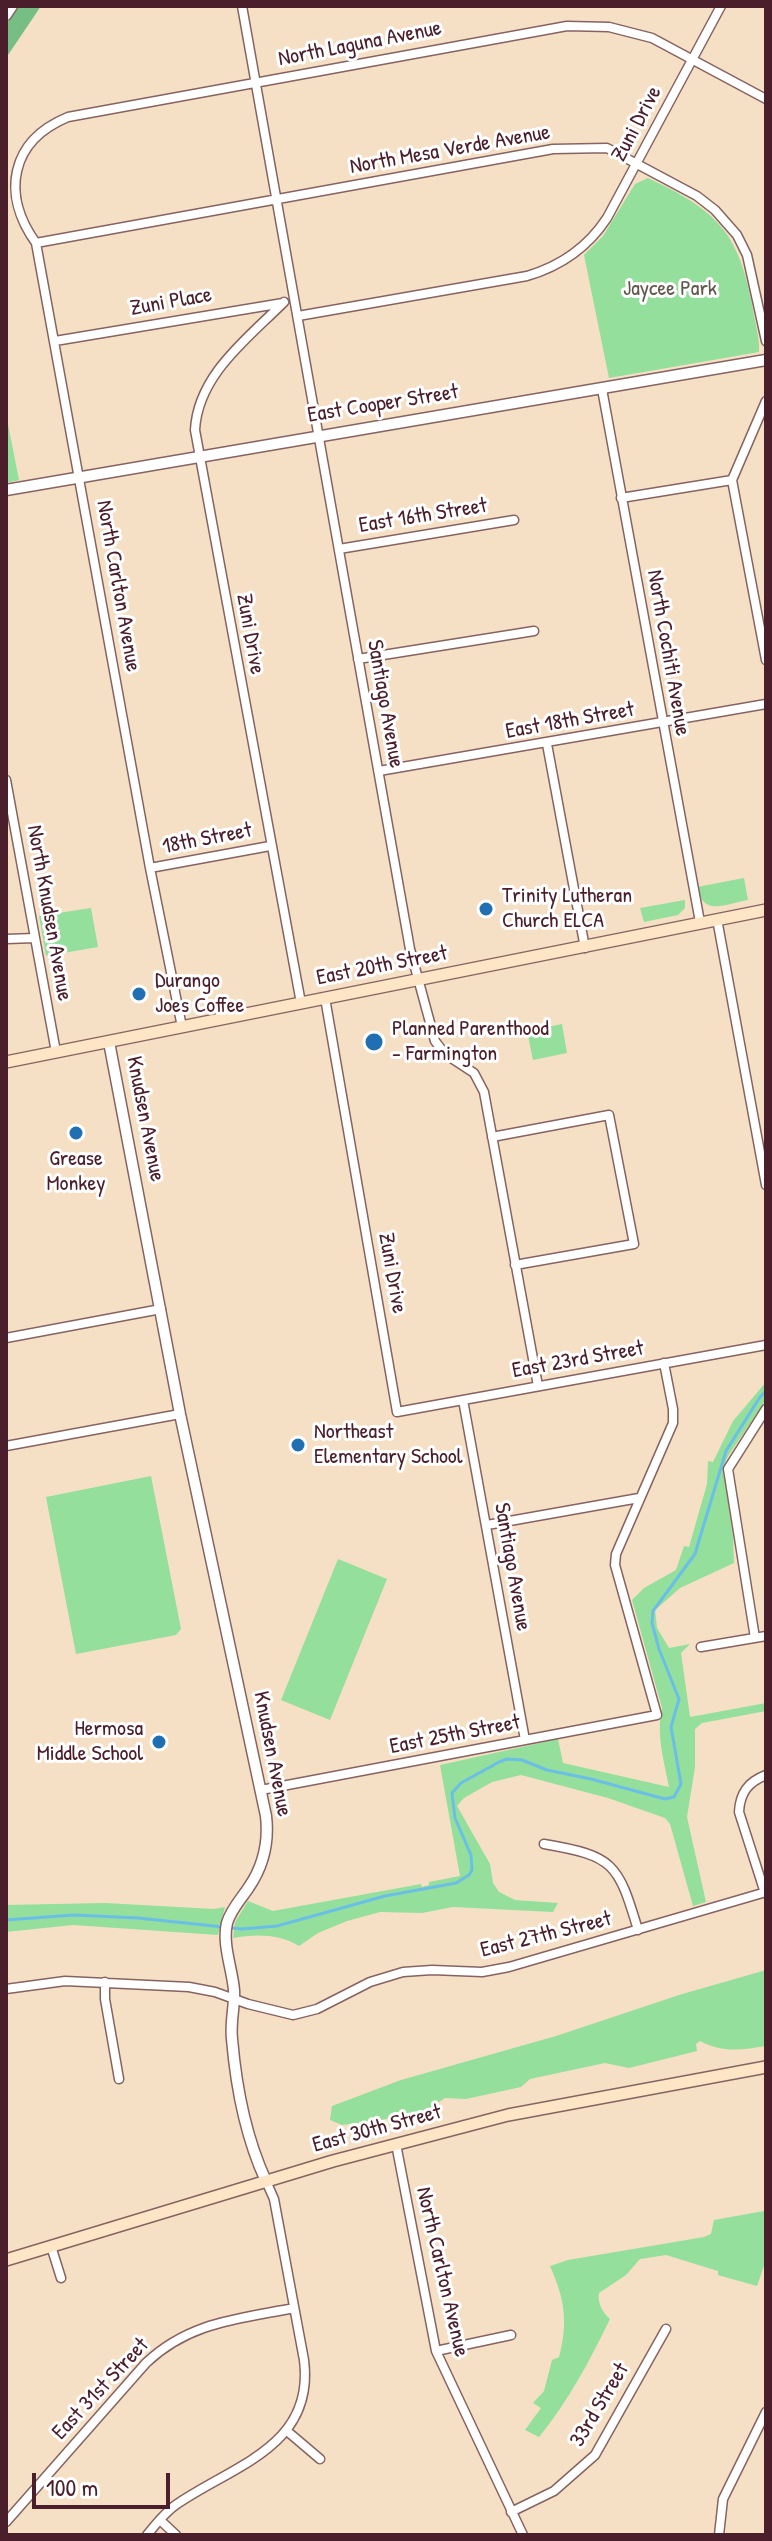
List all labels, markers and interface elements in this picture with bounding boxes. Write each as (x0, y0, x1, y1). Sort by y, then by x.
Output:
street label: North Laguna Avenue (276, 15, 444, 73)
street label: Zuni Drive (606, 82, 668, 166)
street label: North Mesa Verde Avenue (348, 119, 552, 181)
park label: Jaycee Park (623, 276, 717, 302)
street label: Zuni Place (128, 282, 214, 322)
street label: East Cooper Street (306, 379, 460, 429)
street label: East 16th Street (357, 493, 489, 539)
street label: North Carlton Avenue (90, 498, 146, 674)
street label: North Cochiti Avenue (640, 568, 696, 738)
street label: Zuni Drive (230, 592, 270, 676)
street label: Santiago Avenue (361, 638, 409, 770)
street label: East 18th Street (504, 697, 636, 745)
street label: 18th Street (160, 817, 254, 861)
street label: North Knudsen Avenue (21, 823, 77, 1003)
place label: Trinity Lutheran Church ELCA (502, 883, 632, 934)
marker: Trinity Lutheran Church ELCA (477, 900, 495, 918)
street label: East 20th Street (314, 940, 450, 992)
place label: Durango Joes Coffee (155, 968, 244, 1020)
marker: Durango Joes Coffee (130, 985, 148, 1003)
place label: Planned Parenthood - Farmington (392, 1016, 549, 1068)
marker: Planned Parenthood - Farmington (363, 1031, 385, 1053)
street label: Knudsen Avenue (120, 1054, 170, 1184)
marker: Grease Monkey (67, 1124, 85, 1142)
place label: Grease Monkey (46, 1146, 106, 1198)
street label: Zuni Drive (372, 1231, 412, 1315)
street label: East 23rd Street (510, 1335, 646, 1385)
place label: Northeast Elementary School (314, 1419, 462, 1470)
marker: Northeast Elementary School (289, 1436, 307, 1454)
street label: Santiago Avenue (488, 1501, 536, 1633)
street label: Knudsen Avenue (247, 1689, 297, 1819)
street label: East 25th Street (388, 1709, 522, 1761)
place label: Hermosa Middle School (37, 1716, 143, 1768)
marker: Hermosa Middle School (150, 1733, 168, 1751)
street label: East 27th Street (478, 1906, 614, 1964)
street label: East 30th Street (310, 2099, 444, 2159)
street label: North Carlton Avenue (410, 2185, 474, 2359)
street label: East 31st Street (47, 2333, 155, 2445)
street label: 33rd Street (565, 2358, 635, 2452)
scale bar (36, 2457, 174, 2507)
text: 100 m (46, 2471, 98, 2503)

